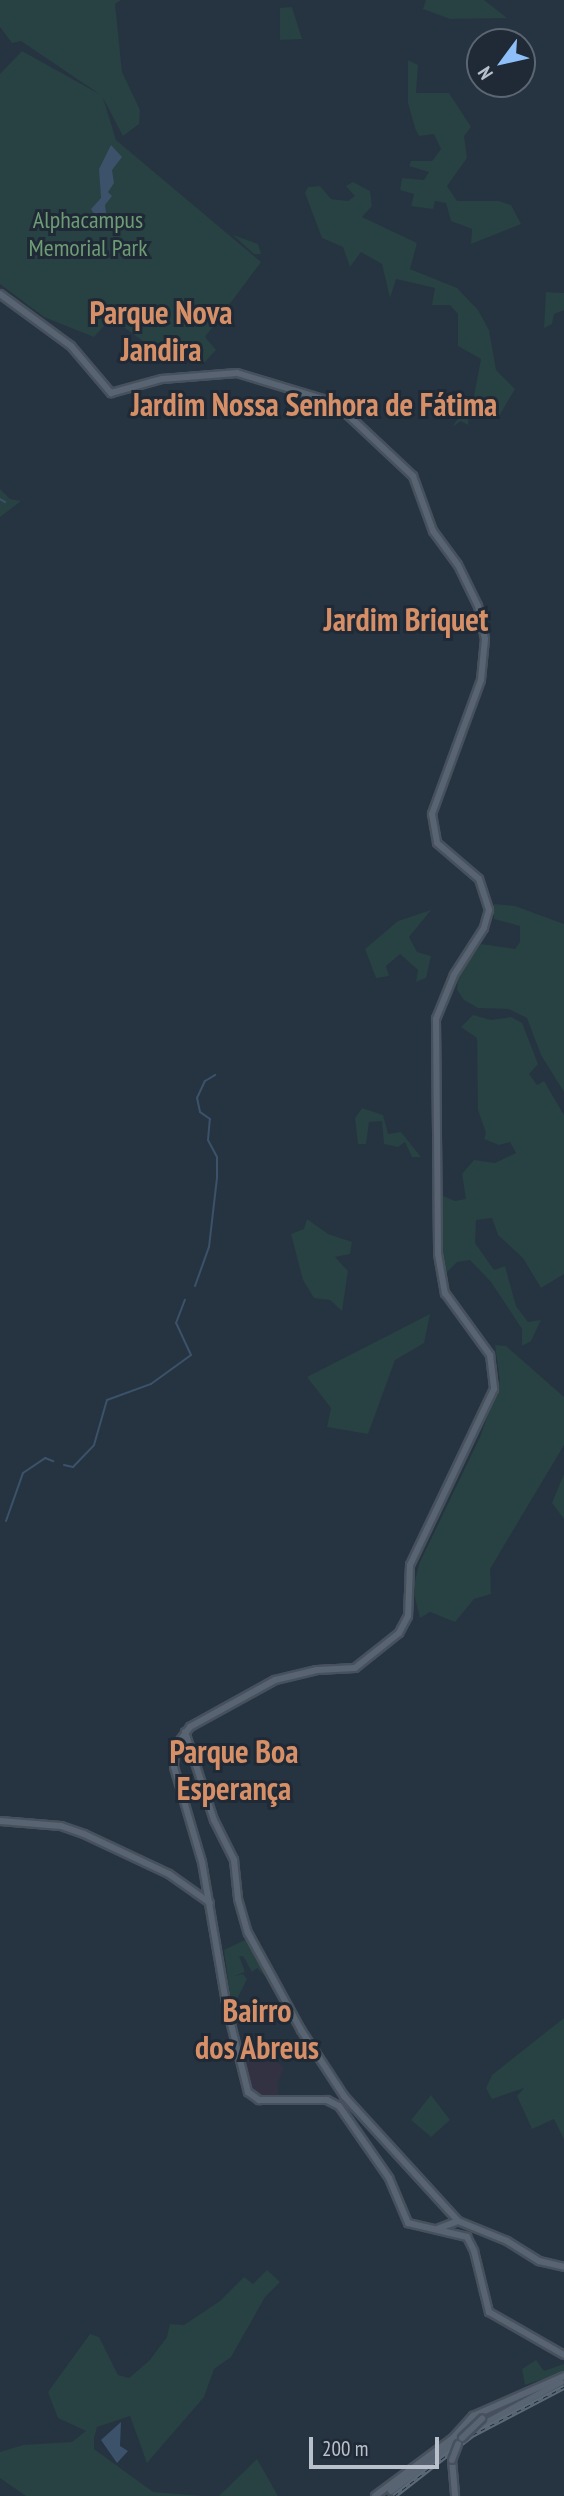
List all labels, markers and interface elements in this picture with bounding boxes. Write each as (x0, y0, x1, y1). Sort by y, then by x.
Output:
north arrow (466, 28, 536, 98)
text: N (472, 63, 498, 84)
park label: Alphacampus Memorial Park (29, 206, 147, 262)
district label: Parque Nova Jandira (89, 294, 233, 369)
district label: Jardim Nossa Senhora de Fátima (131, 385, 497, 423)
district label: Jardim Briquet (324, 600, 488, 638)
district label: Parque Boa Esperança (170, 1733, 298, 1808)
district label: Bairro dos Abreus (195, 1992, 319, 2067)
scale bar (312, 2422, 442, 2466)
text: 200 m (322, 2435, 368, 2462)

